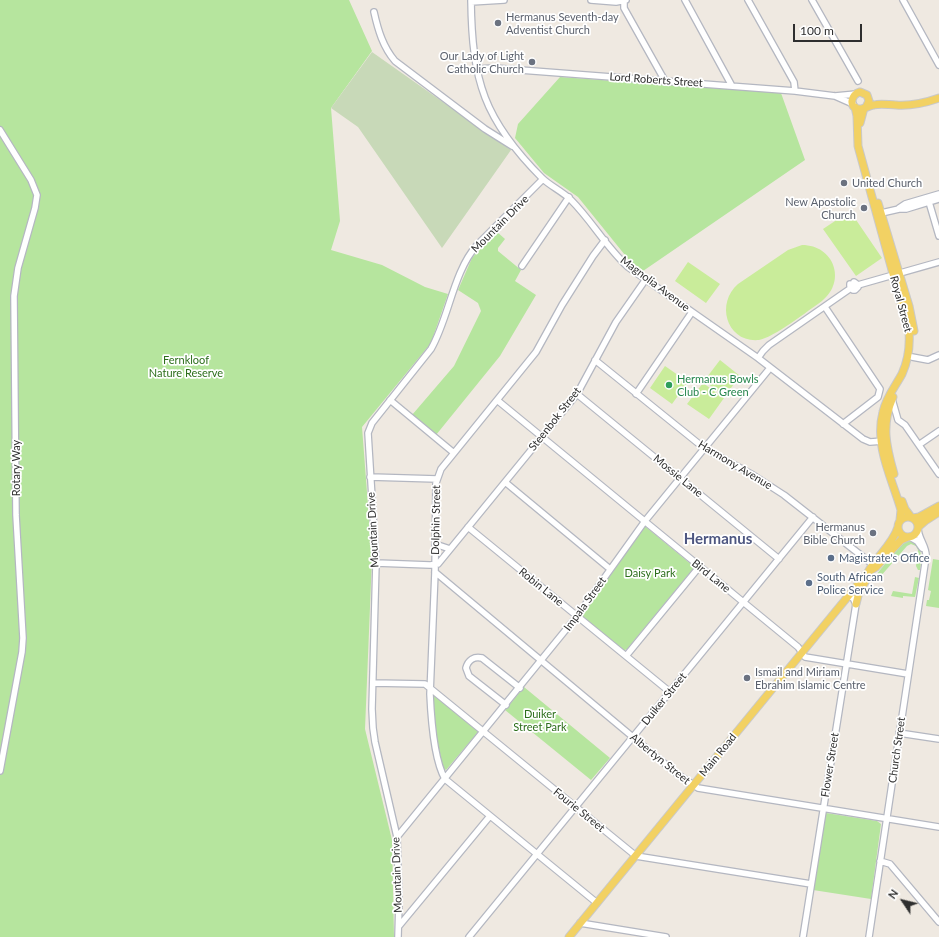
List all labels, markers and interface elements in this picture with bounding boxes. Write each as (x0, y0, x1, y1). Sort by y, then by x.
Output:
place label: Hermanus Seventh-day Adventist Church (506, 10, 619, 36)
scale bar (795, 16, 864, 42)
marker: Hermanus Seventh-day Adventist Church (493, 18, 503, 28)
text: 100 m (800, 23, 834, 38)
place label: Our Lady of Light Catholic Church (440, 49, 524, 75)
marker: Our Lady of Light Catholic Church (527, 57, 537, 67)
street label: Lord Roberts Street (609, 70, 703, 90)
place label: United Church (852, 176, 922, 190)
marker: United Church (839, 178, 849, 188)
street label: Mountain Drive (469, 193, 531, 255)
place label: New Apostolic Church (785, 195, 856, 221)
marker: New Apostolic Church (859, 203, 869, 213)
street label: Magnolia Avenue (618, 254, 692, 314)
street label: Royal Street (887, 274, 915, 334)
park label: Fernkloof Nature Reserve (149, 353, 223, 379)
place label: Hermanus Bowls Club - C Green (677, 372, 759, 398)
marker: Hermanus Bowls Club - C Green (664, 380, 674, 390)
street label: Steenbok Street (526, 385, 584, 453)
street label: Harmony Avenue (696, 438, 774, 492)
street label: Rotary Way (9, 440, 23, 496)
street label: Mossie Lane (650, 452, 706, 500)
street label: Dolphin Street (429, 485, 443, 555)
street label: Mountain Drive (364, 492, 382, 568)
place label: Hermanus Bible Church (803, 520, 865, 546)
marker: Hermanus Bible Church (868, 528, 878, 538)
district label: Hermanus (684, 530, 752, 548)
place label: Magistrate's Office (839, 551, 930, 565)
marker: Magistrate's Office (826, 553, 836, 563)
street label: Bird Lane (689, 557, 733, 595)
street label: Robin Lane (516, 565, 566, 609)
park label: Daisy Park (625, 566, 675, 580)
place label: South African Police Service (817, 570, 884, 596)
street label: Impala Street (561, 574, 609, 634)
marker: South African Police Service (804, 578, 814, 588)
place label: Ismail and Miriam Ebrahim Islamic Centre (755, 665, 866, 691)
street label: Duiker Street (639, 670, 689, 728)
marker: Ismail and Miriam Ebrahim Islamic Centre (742, 673, 752, 683)
park label: Duiker Street Park (513, 707, 567, 733)
street label: Church Street (886, 716, 908, 784)
street label: Albertyn Street (627, 731, 693, 787)
street label: Main Road (697, 731, 739, 779)
street label: Flower Street (818, 732, 842, 798)
street label: Fourie Street (551, 785, 607, 835)
street label: Mountain Drive (389, 837, 405, 913)
north arrow (883, 881, 923, 921)
text: N (885, 887, 901, 901)

